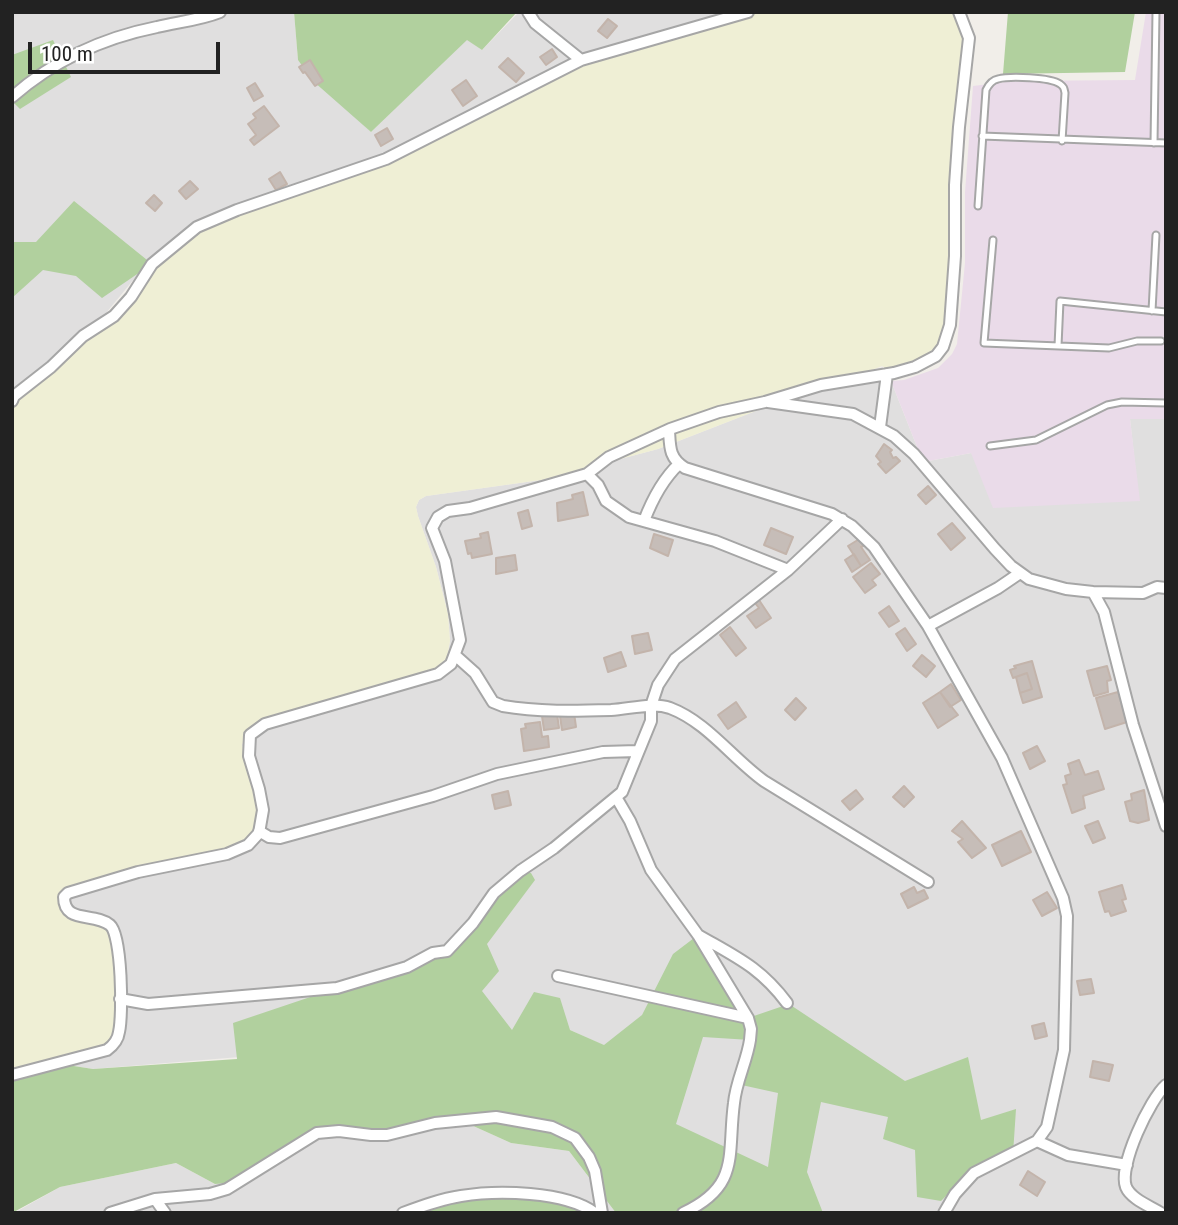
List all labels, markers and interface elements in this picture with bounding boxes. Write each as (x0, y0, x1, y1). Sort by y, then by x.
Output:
scale bar (32, 28, 224, 72)
text: 100 m (41, 42, 93, 66)

